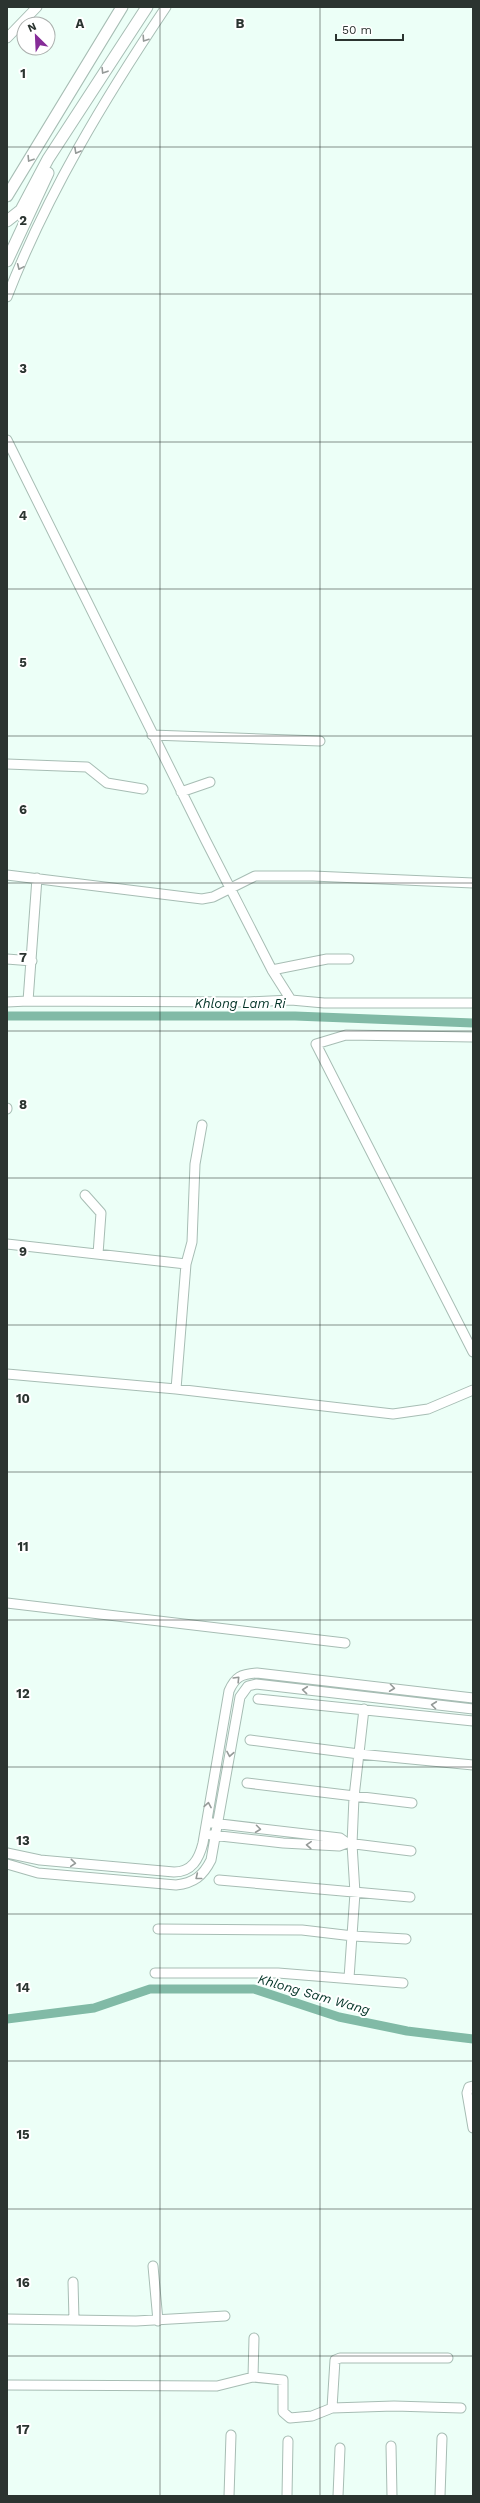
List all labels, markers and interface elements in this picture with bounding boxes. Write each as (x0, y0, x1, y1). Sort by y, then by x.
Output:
north arrow (16, 16, 56, 56)
text: A (76, 16, 85, 31)
text: B (236, 16, 245, 31)
scale bar (336, 16, 403, 42)
text: N (26, 20, 39, 35)
text: 50 m (342, 23, 372, 37)
one-way arrow (143, 35, 150, 42)
text: 1 (20, 66, 26, 81)
one-way arrow (102, 67, 109, 74)
one-way arrow (75, 146, 82, 154)
one-way arrow (27, 155, 34, 162)
text: 2 (19, 213, 27, 228)
one-way arrow (17, 263, 25, 270)
text: 3 (19, 361, 27, 376)
text: 4 (19, 508, 28, 523)
text: 5 (19, 655, 27, 670)
text: 6 (19, 802, 27, 817)
text: 7 (19, 950, 27, 965)
water label: Khlong Lam Ri (194, 996, 286, 1011)
text: 8 (19, 1097, 27, 1112)
text: 9 (19, 1244, 27, 1259)
text: 10 (16, 1391, 30, 1406)
text: 11 (17, 1539, 29, 1554)
one-way arrow (232, 1676, 240, 1684)
one-way arrow (389, 1683, 395, 1692)
text: 12 (16, 1686, 30, 1701)
one-way arrow (302, 1686, 308, 1695)
one-way arrow (431, 1700, 437, 1709)
one-way arrow (226, 1751, 235, 1757)
one-way arrow (204, 1801, 212, 1808)
one-way arrow (255, 1824, 261, 1833)
text: 13 (16, 1833, 30, 1848)
one-way arrow (306, 1840, 312, 1849)
one-way arrow (70, 1859, 76, 1868)
one-way arrow (195, 1873, 202, 1880)
water label: Khlong Sam Wang (256, 1971, 372, 2018)
text: 14 (16, 1980, 31, 1995)
text: 15 (16, 2127, 30, 2142)
text: 16 (16, 2275, 30, 2290)
text: 17 (16, 2422, 30, 2437)

